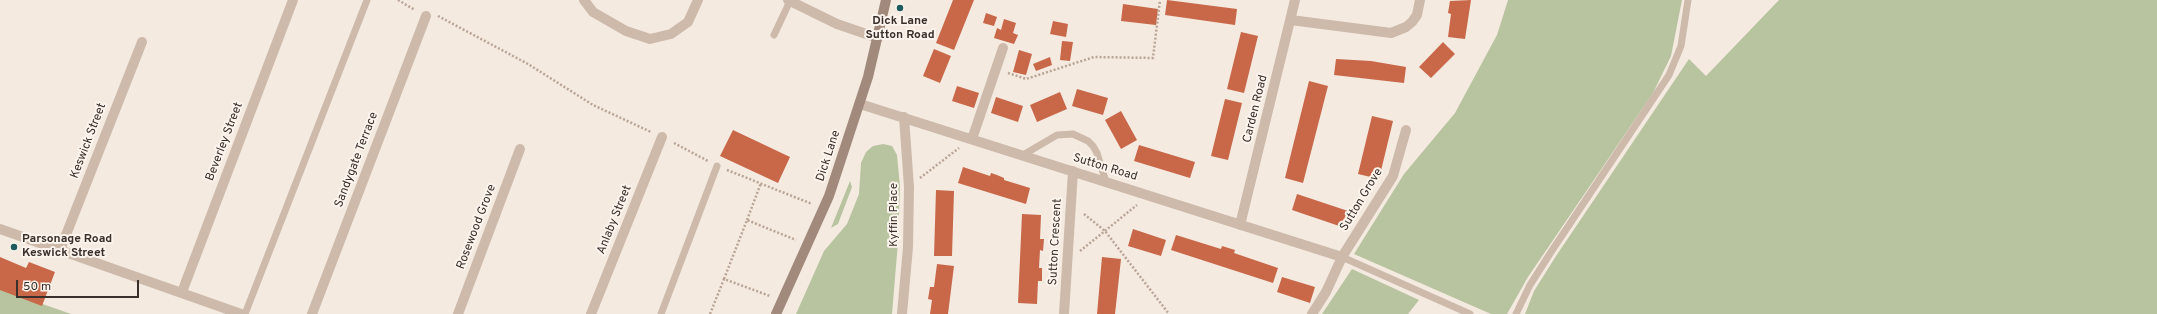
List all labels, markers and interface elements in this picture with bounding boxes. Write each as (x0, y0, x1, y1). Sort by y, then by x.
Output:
marker: Dick Lane Sutton Road (895, 3, 905, 13)
place label: Dick Lane Sutton Road (865, 15, 935, 43)
street label: Carden Road (1241, 74, 1271, 144)
street label: Keswick Street (68, 101, 110, 181)
street label: Beverley Street (203, 101, 247, 183)
street label: Sandygate Terrace (332, 110, 382, 210)
street label: Dick Lane (814, 129, 844, 183)
street label: Sutton Road (1071, 151, 1139, 185)
street label: Sutton Grove (1338, 166, 1386, 234)
street label: Rosewood Grove (454, 183, 500, 271)
street label: Anlaby Street (595, 183, 635, 257)
street label: Kyffin Place (888, 183, 902, 247)
street label: Sutton Crescent (1047, 198, 1065, 286)
place label: Parsonage Road Keswick Street (22, 233, 112, 261)
marker: Parsonage Road Keswick Street (9, 242, 19, 252)
scale bar (18, 272, 141, 298)
text: 50 m (23, 279, 51, 295)

